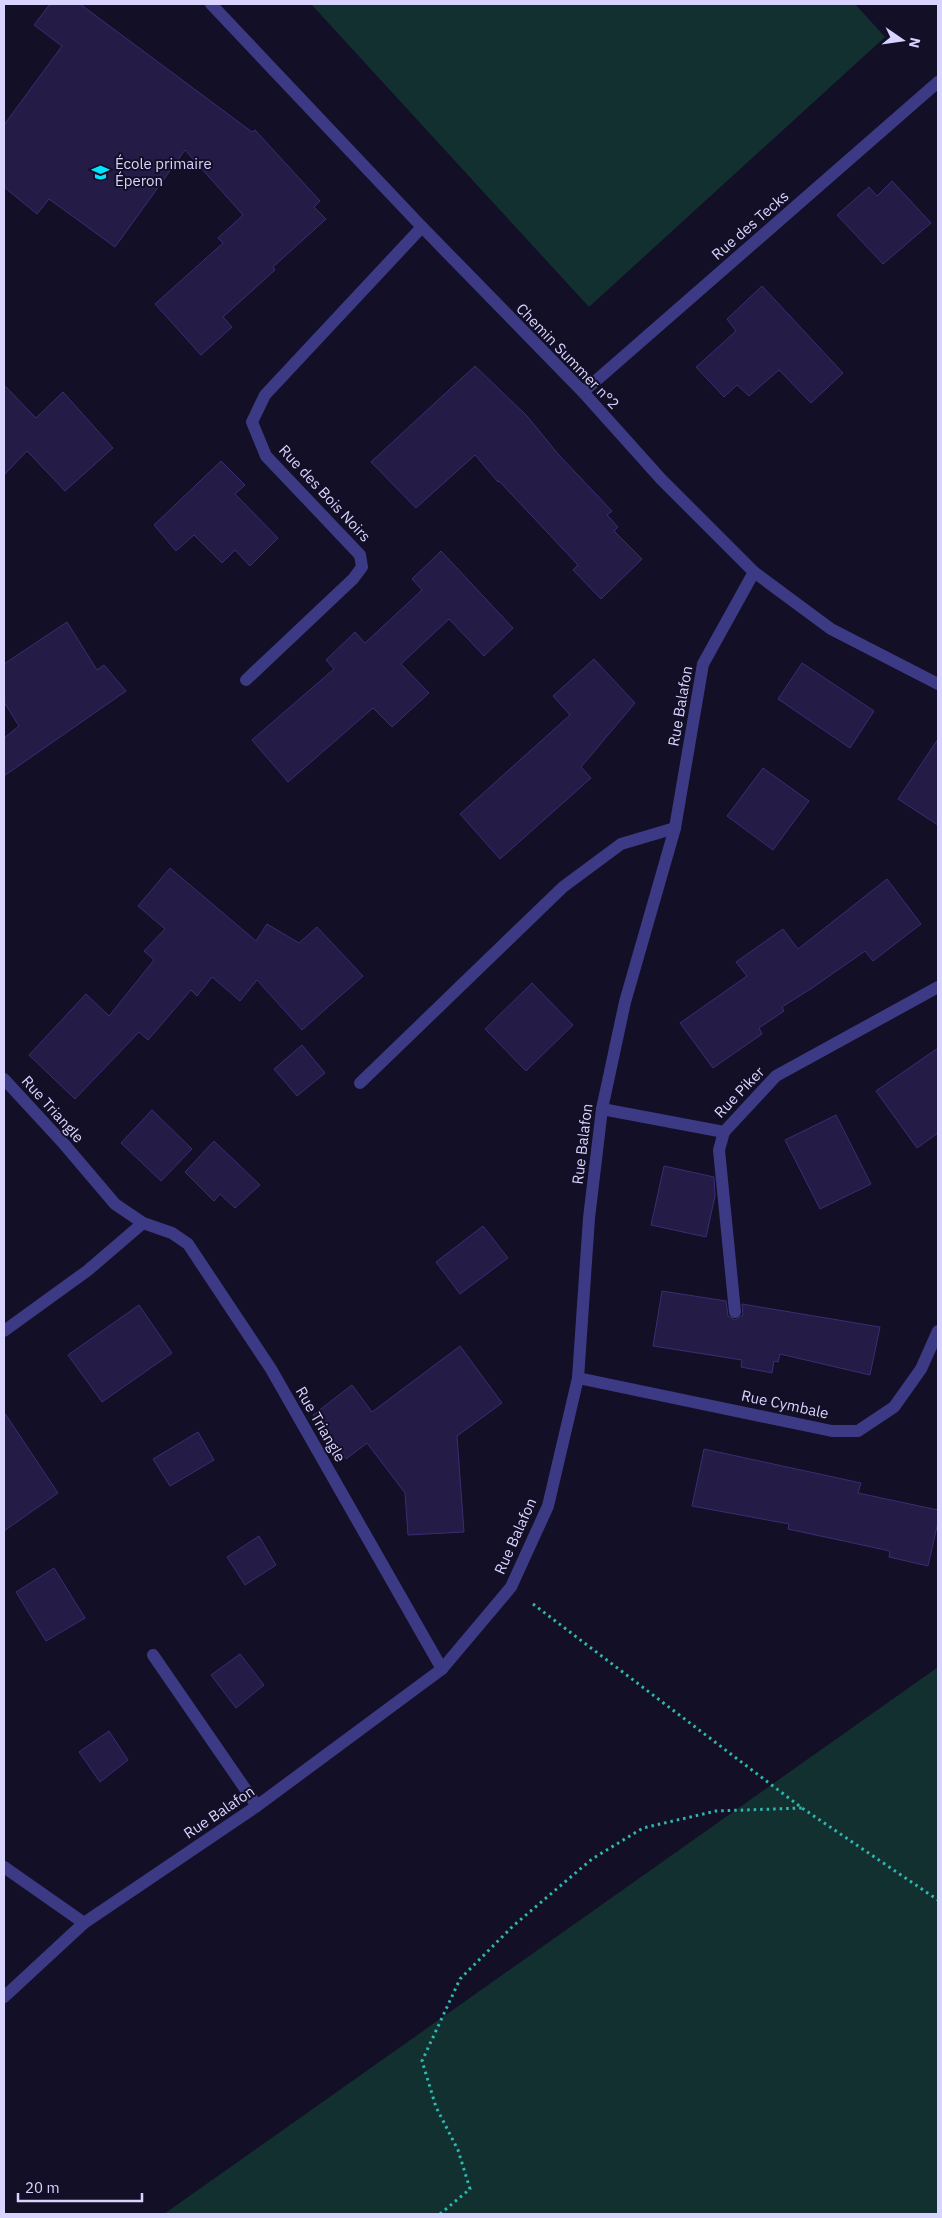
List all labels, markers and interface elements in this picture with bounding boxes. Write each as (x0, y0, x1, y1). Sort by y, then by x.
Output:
north arrow (877, 15, 927, 65)
text: N (905, 36, 925, 50)
place label: École primaire Éperon (115, 154, 212, 190)
school or university icon: École primaire Éperon (91, 162, 111, 182)
street label: Rue des Tecks (707, 186, 793, 264)
street label: Chemin Summer n°2 (512, 299, 624, 413)
street label: Rue des Bois Noirs (275, 440, 375, 546)
street label: Rue Balafon (664, 664, 696, 748)
street label: Rue Piker (710, 1062, 768, 1122)
street label: Rue Triangle (18, 1071, 88, 1147)
street label: Rue Balafon (568, 1102, 596, 1186)
street label: Rue Triangle (292, 1383, 350, 1465)
street label: Rue Cymbale (740, 1385, 830, 1423)
street label: Rue Balafon (490, 1495, 540, 1577)
street label: Rue Balafon (180, 1781, 258, 1843)
scale bar (18, 2170, 141, 2202)
text: 20 m (25, 2178, 60, 2197)

